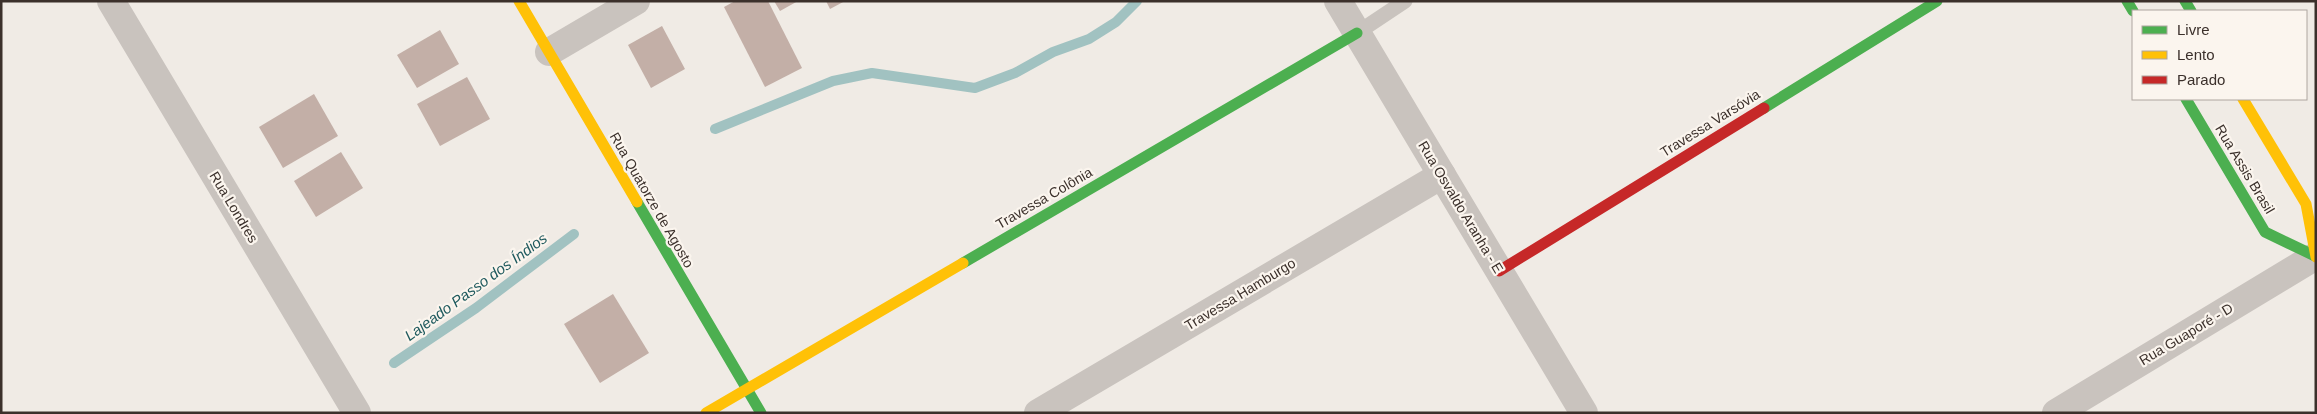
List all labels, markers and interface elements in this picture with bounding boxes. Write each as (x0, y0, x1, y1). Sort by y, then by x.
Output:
legend (2132, 10, 2307, 100)
text: Livre (2177, 21, 2210, 38)
text: Lento (2177, 46, 2215, 63)
text: Parado (2177, 71, 2225, 88)
street label: Travessa Varsóvia (1657, 86, 1763, 160)
street label: Rua Assis Brasil (2212, 122, 2278, 216)
street label: Rua Quatorze de Agosto (607, 130, 697, 271)
street label: Rua Osvaldo Aranha - E (1415, 138, 1507, 276)
street label: Travessa Colônia (993, 164, 1095, 232)
street label: Rua Londres (206, 169, 262, 245)
water label: Lajeado Passo dos Índios (401, 229, 551, 344)
street label: Travessa Hamburgo (1182, 255, 1298, 333)
street label: Rua Guaporé - D (2136, 300, 2236, 368)

